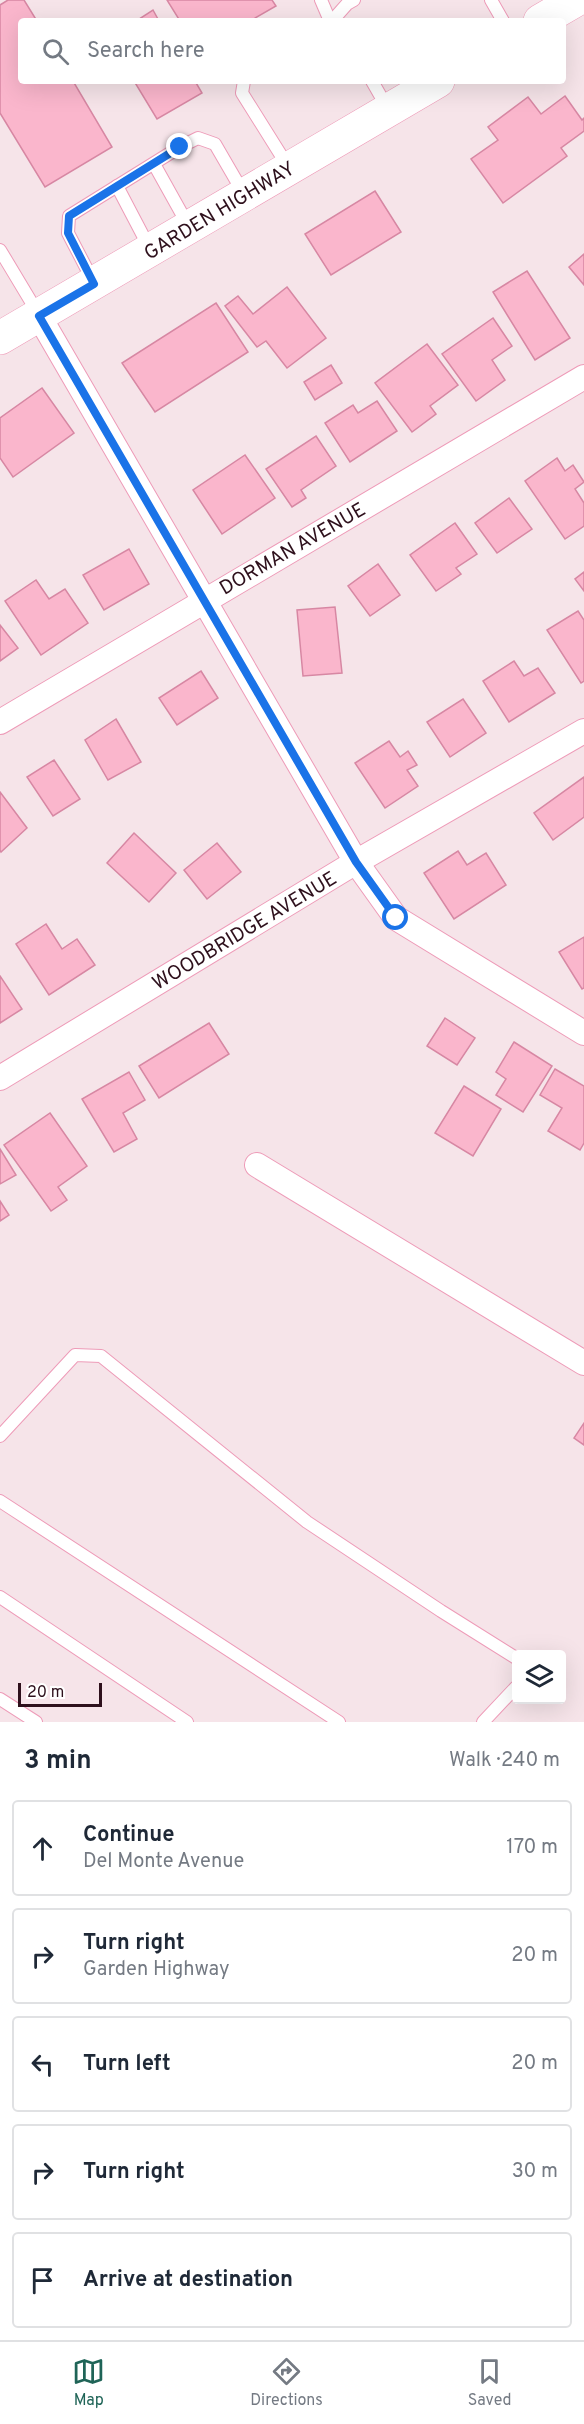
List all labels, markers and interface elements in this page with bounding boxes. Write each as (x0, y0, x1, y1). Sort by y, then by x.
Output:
search box (18, 18, 566, 84)
icon: search (39, 35, 72, 68)
text: Search here (87, 38, 205, 65)
route end (166, 133, 192, 159)
street label: GARDEN HIGHWAY (140, 156, 300, 267)
street label: DORMAN AVENUE (215, 497, 371, 602)
street label: WOODBRIDGE AVENUE (148, 866, 342, 997)
route start (382, 904, 408, 930)
map controls (512, 1650, 566, 1704)
button: layers (512, 1650, 566, 1704)
scale bar (18, 1680, 102, 1708)
text: 20 m (27, 1683, 64, 1703)
text: 3 min (24, 1745, 92, 1778)
text: Walk · 240 m (449, 1748, 560, 1774)
text: Continue (83, 1822, 174, 1849)
icon: ahead (26, 1832, 59, 1865)
text: 170 m (506, 1835, 558, 1861)
text: Del Monte Avenue (83, 1849, 244, 1875)
text: Turn right (83, 1930, 185, 1957)
icon: right (26, 1940, 59, 1973)
text: 20 m (511, 1943, 558, 1969)
text: Garden Highway (83, 1957, 230, 1983)
icon: left (26, 2048, 59, 2081)
text: Turn left (83, 2051, 171, 2078)
text: 20 m (511, 2051, 558, 2077)
icon: right (26, 2156, 59, 2189)
text: Turn right (83, 2159, 185, 2186)
text: 30 m (512, 2159, 558, 2185)
icon: arrive (26, 2264, 59, 2297)
text: Arrive at destination (83, 2267, 293, 2294)
tab: Map (72, 2355, 105, 2411)
tab: Directions (250, 2355, 323, 2411)
tab: Saved (468, 2355, 512, 2411)

